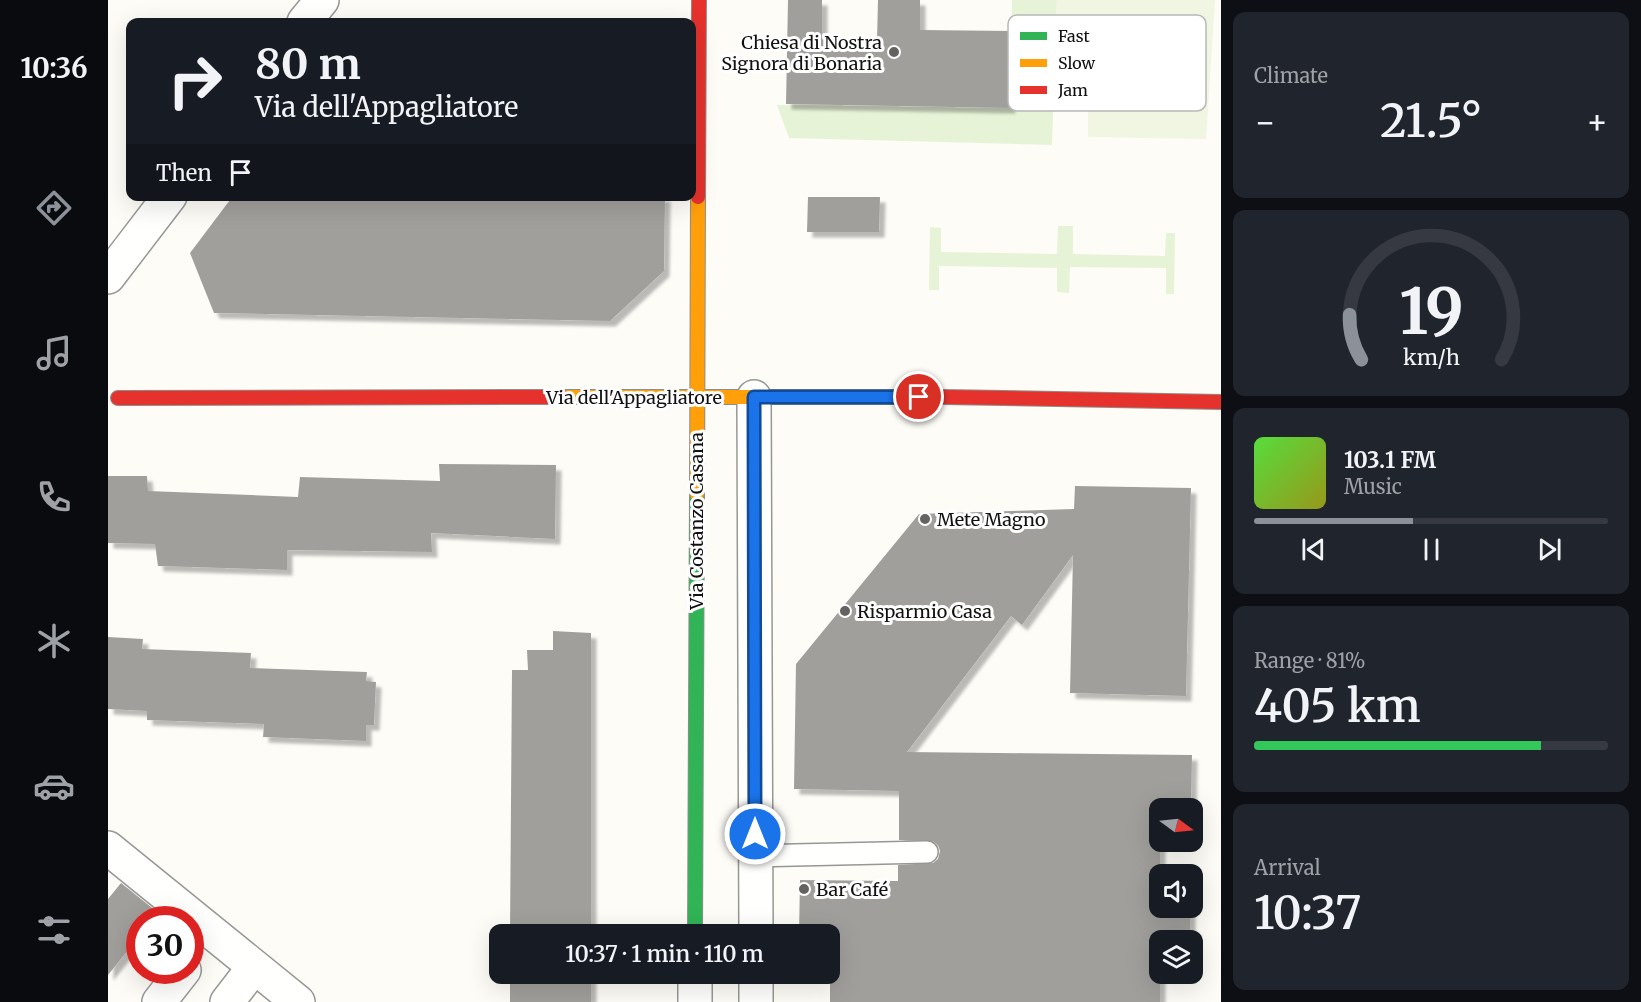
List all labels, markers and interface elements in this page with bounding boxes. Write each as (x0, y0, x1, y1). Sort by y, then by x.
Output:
legend (1008, 15, 1206, 111)
text: Fast (1058, 26, 1091, 46)
place label: Chiesa di Nostra Signora di Bonaria (721, 31, 882, 75)
text: 80 m (255, 38, 361, 90)
icon: right (156, 42, 234, 120)
marker: Chiesa di Nostra Signora di Bonaria (887, 45, 901, 59)
text: 10:36 (21, 51, 88, 85)
text: Slow (1058, 53, 1096, 73)
text: Climate (1254, 63, 1328, 88)
text: Jam (1057, 80, 1088, 100)
text: Via dell'Appagliatore (255, 90, 518, 124)
text: 21.5° (1380, 93, 1482, 149)
text: − (1254, 102, 1276, 143)
text: + (1586, 102, 1608, 143)
icon: arrive (224, 156, 257, 189)
text: Then (156, 159, 212, 187)
icon: directions (33, 187, 75, 229)
text: 19 (1399, 273, 1463, 351)
icon: music (33, 332, 75, 374)
text: km/h (1403, 344, 1459, 371)
pin (893, 371, 944, 422)
icon: arrive (902, 380, 935, 413)
street label: Via dell'Appagliatore (545, 386, 722, 409)
street label: Via Costanzo Casana (685, 432, 708, 611)
text: 103.1 FM (1344, 446, 1436, 474)
text: Music (1344, 474, 1402, 499)
icon: phone (33, 476, 75, 518)
place label: Mete Magno (937, 508, 1045, 531)
marker: Mete Magno (918, 512, 932, 526)
icon: previous (1297, 533, 1330, 566)
icon: pause (1415, 533, 1448, 566)
icon: next (1533, 533, 1566, 566)
place label: Risparmio Casa (857, 600, 992, 623)
marker: Risparmio Casa (838, 604, 852, 618)
icon: climate (33, 620, 75, 662)
text: Range · 81% (1254, 648, 1366, 673)
text: 405 km (1254, 678, 1421, 734)
icon: car (33, 765, 75, 807)
north arrow (1149, 798, 1203, 852)
map controls (1149, 798, 1203, 984)
position arrow (723, 802, 787, 866)
text: Arrival (1254, 855, 1321, 880)
button: sound (1149, 864, 1203, 918)
place label: Bar Café (816, 878, 888, 901)
marker: Bar Café (797, 882, 811, 896)
text: 10:37 (1254, 885, 1361, 941)
speed limit sign: 30 (126, 906, 204, 984)
icon: filters (33, 909, 75, 951)
button: layers (1149, 930, 1203, 984)
text: 10:37 · 1 min · 110 m (565, 940, 764, 968)

